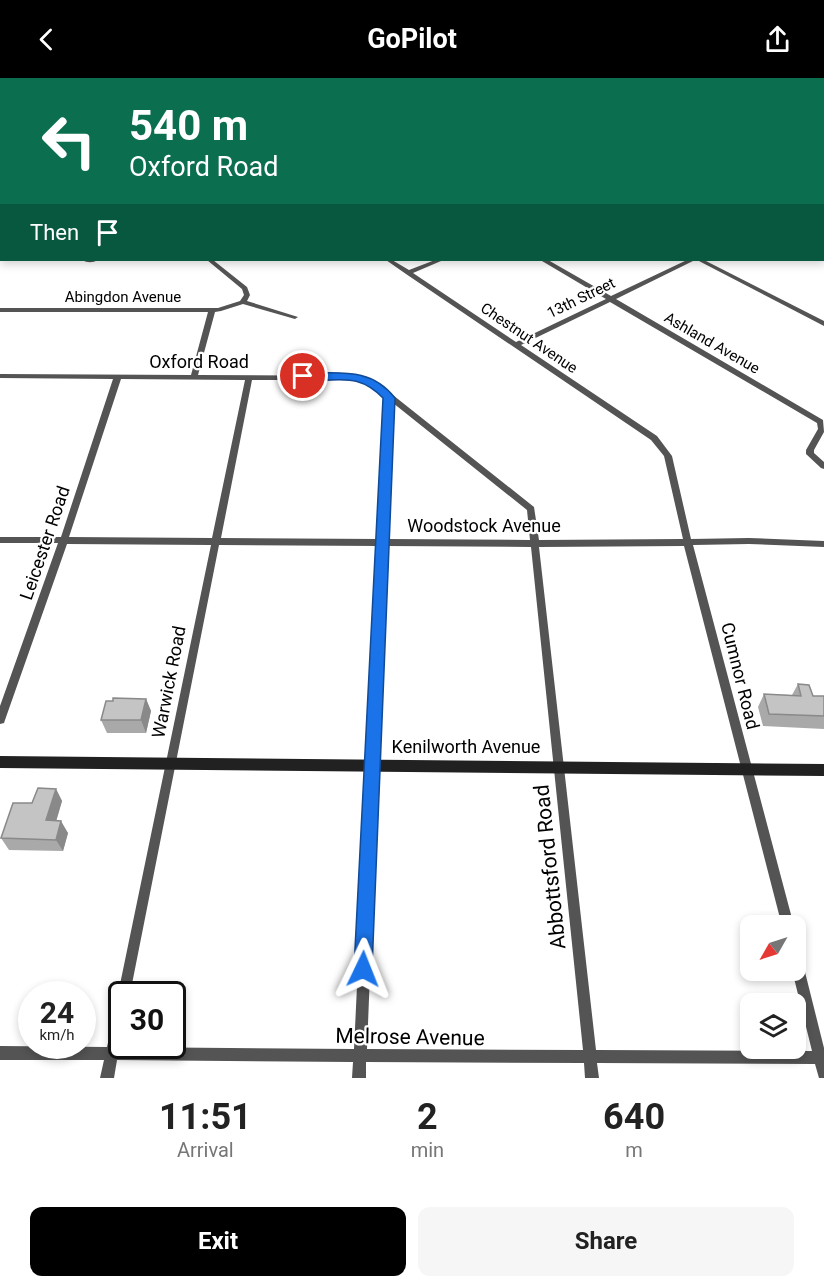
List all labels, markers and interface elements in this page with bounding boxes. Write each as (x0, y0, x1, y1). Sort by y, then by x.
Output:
icon: back (30, 23, 63, 56)
text: GoPilot (367, 23, 457, 55)
icon: share (761, 23, 794, 56)
text: 540 m (129, 101, 248, 150)
icon: left (30, 102, 108, 180)
text: Oxford Road (129, 151, 279, 183)
icon: arrive (91, 216, 124, 249)
text: Then (30, 220, 79, 245)
street label: 13th Street (544, 274, 618, 322)
street label: Abingdon Avenue (65, 288, 181, 306)
street label: Chestnut Avenue (477, 299, 581, 377)
street label: Ashland Avenue (661, 308, 763, 378)
pin (277, 350, 328, 401)
street label: Oxford Road (149, 351, 249, 372)
icon: arrive (286, 359, 319, 392)
street label: Leicester Road (15, 483, 74, 603)
street label: Woodstock Avenue (407, 515, 561, 536)
street label: Cumnor Road (717, 620, 764, 732)
street label: Warwick Road (147, 624, 190, 740)
street label: Kenilworth Avenue (392, 736, 540, 757)
street label: Abbottsford Road (529, 784, 571, 950)
north arrow (740, 915, 806, 981)
map controls (740, 915, 806, 1059)
position arrow (331, 937, 395, 1001)
speed limit sign: 30 (108, 981, 186, 1059)
button: layers (740, 993, 806, 1059)
text: 24 (40, 995, 74, 1030)
street label: Melrose Avenue (335, 1024, 485, 1050)
text: km/h (39, 1026, 75, 1044)
text: 11:51 (159, 1096, 252, 1138)
text: 2 (417, 1096, 438, 1138)
text: 640 (603, 1096, 665, 1138)
text: Arrival (177, 1138, 234, 1162)
text: min (411, 1138, 444, 1162)
text: m (625, 1138, 643, 1162)
button: Exit (30, 1207, 406, 1276)
button: Share (418, 1207, 794, 1276)

